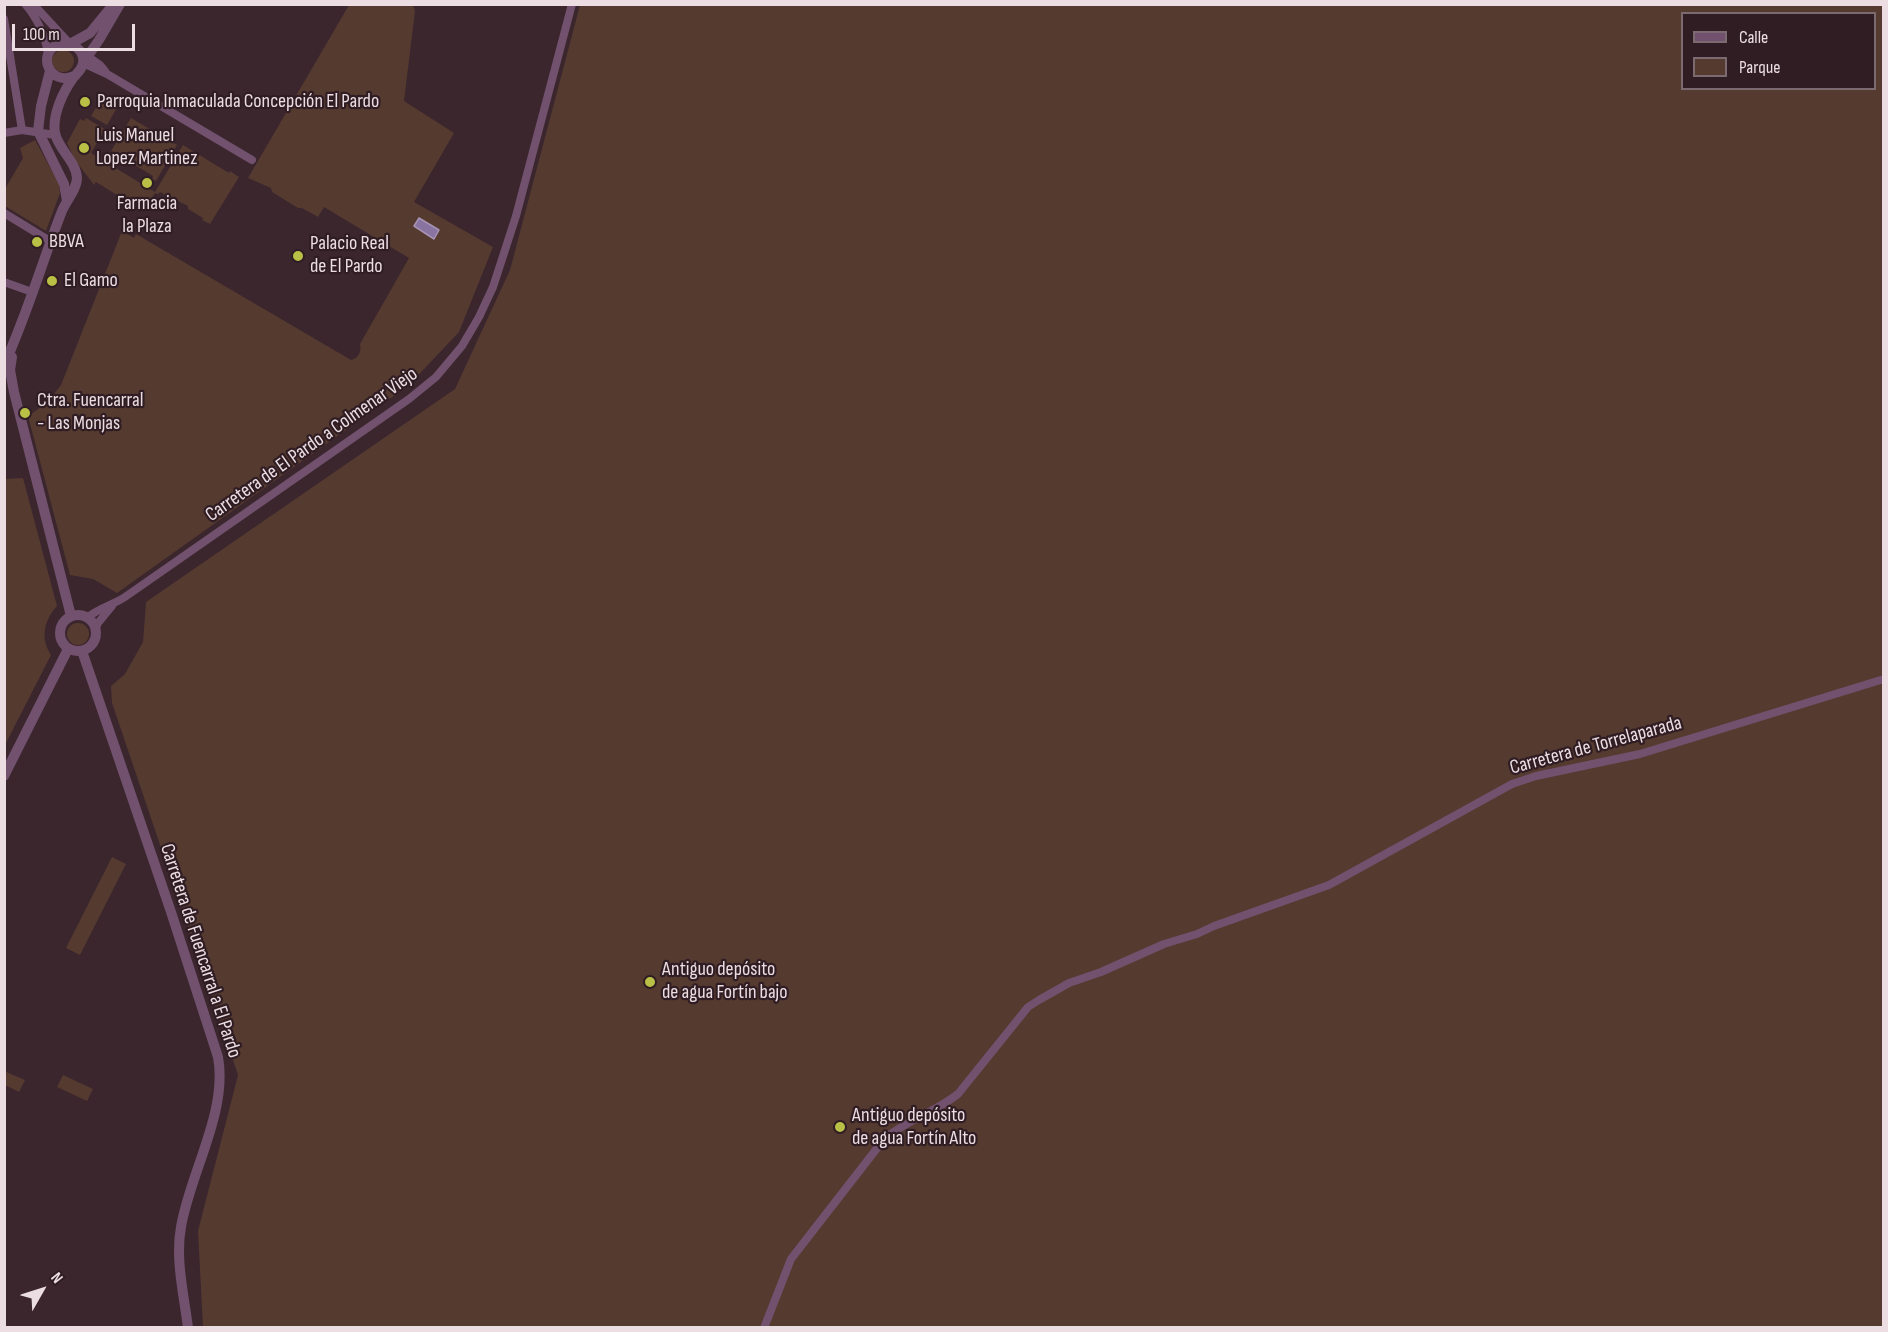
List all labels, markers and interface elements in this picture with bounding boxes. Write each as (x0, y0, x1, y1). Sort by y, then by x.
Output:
scale bar (15, 12, 138, 50)
legend (1681, 12, 1876, 90)
text: 100 m (23, 24, 60, 45)
text: Calle (1739, 27, 1768, 48)
text: Parque (1739, 57, 1780, 78)
place label: Parroquia Inmaculada Concepción El Pardo (97, 90, 379, 114)
marker: Parroquia Inmaculada Concepción El Pardo (78, 95, 92, 109)
place label: Luis Manuel Lopez Martinez (96, 124, 197, 171)
marker: Luis Manuel Lopez Martinez (77, 141, 91, 155)
marker: Farmacia la Plaza (140, 176, 154, 190)
place label: Farmacia la Plaza (117, 192, 177, 239)
place label: BBVA (49, 230, 84, 254)
place label: Palacio Real de El Pardo (310, 232, 389, 279)
marker: BBVA (30, 235, 44, 249)
marker: Palacio Real de El Pardo (291, 249, 305, 263)
place label: El Gamo (64, 269, 118, 293)
marker: El Gamo (45, 274, 59, 288)
street label: Carretera de El Pardo a Colmenar Viejo (201, 362, 423, 528)
place label: Ctra. Fuencarral - Las Monjas (37, 389, 143, 436)
marker: Ctra. Fuencarral - Las Monjas (18, 406, 32, 420)
street label: Carretera de Torrelaparada (1507, 712, 1685, 780)
street label: Carretera de Fuencarral a El Pardo (154, 841, 246, 1061)
place label: Antiguo depósito de agua Fortín bajo (662, 958, 787, 1005)
marker: Antiguo depósito de agua Fortín bajo (643, 975, 657, 989)
place label: Antiguo depósito de agua Fortín Alto (852, 1104, 976, 1151)
marker: Antiguo depósito de agua Fortín Alto (833, 1120, 847, 1134)
north arrow (12, 1260, 72, 1320)
text: N (46, 1269, 66, 1288)

